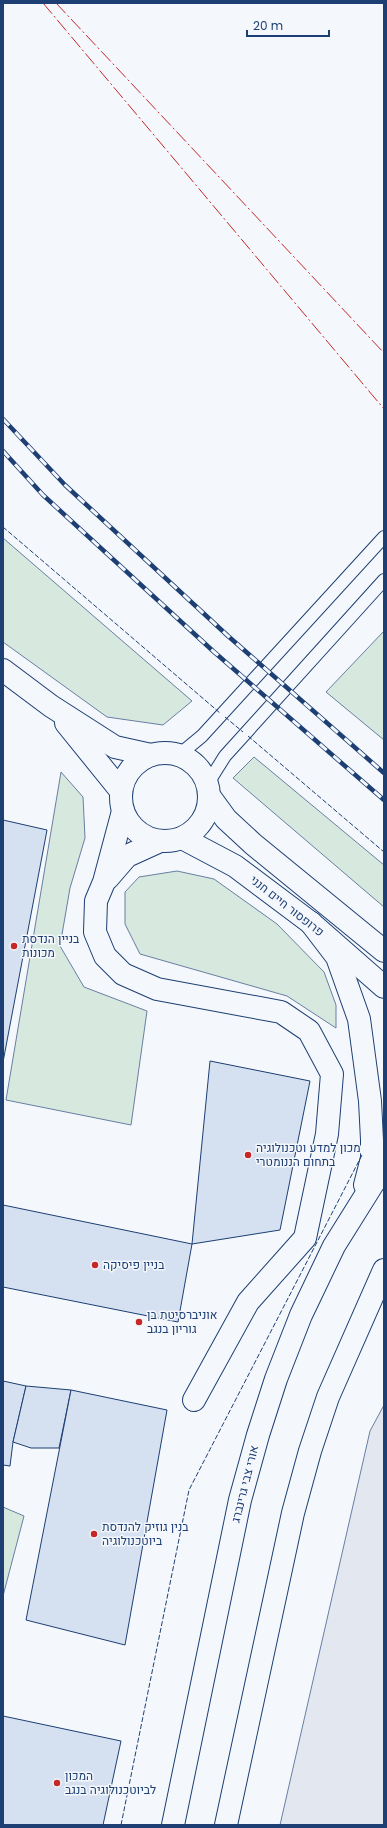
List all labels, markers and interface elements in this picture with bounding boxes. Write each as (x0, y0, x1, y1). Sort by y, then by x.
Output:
scale bar (247, 12, 329, 38)
text: 20 m (253, 17, 283, 34)
street label: פרופסור חיים חנני (247, 871, 328, 940)
place label: בניין הנדסת מכונות (22, 930, 80, 961)
marker: בניין הנדסת מכונות (9, 941, 19, 951)
place label: מכון למדע וטכנולוגיה בתחום הננומטרי (256, 1139, 361, 1170)
marker: מכון למדע וטכנולוגיה בתחום הננומטרי (243, 1150, 253, 1160)
place label: בניין פיסיקה (103, 1256, 165, 1273)
marker: בניין פיסיקה (90, 1260, 100, 1270)
place label: אוניברסיטת בן גוריון בנגב (147, 1306, 218, 1337)
marker: אוניברסיטת בן גוריון בנגב (134, 1317, 144, 1327)
street label: אורי צבי גרינברג (227, 1443, 262, 1524)
place label: בנין גוזיק להנדסת ביוטכנולוגיה (102, 1518, 189, 1549)
marker: בנין גוזיק להנדסת ביוטכנולוגיה (89, 1529, 99, 1539)
place label: המכון לביוטכנולוגיה בנגב (65, 1767, 156, 1798)
marker: המכון לביוטכנולוגיה בנגב (52, 1778, 62, 1788)

